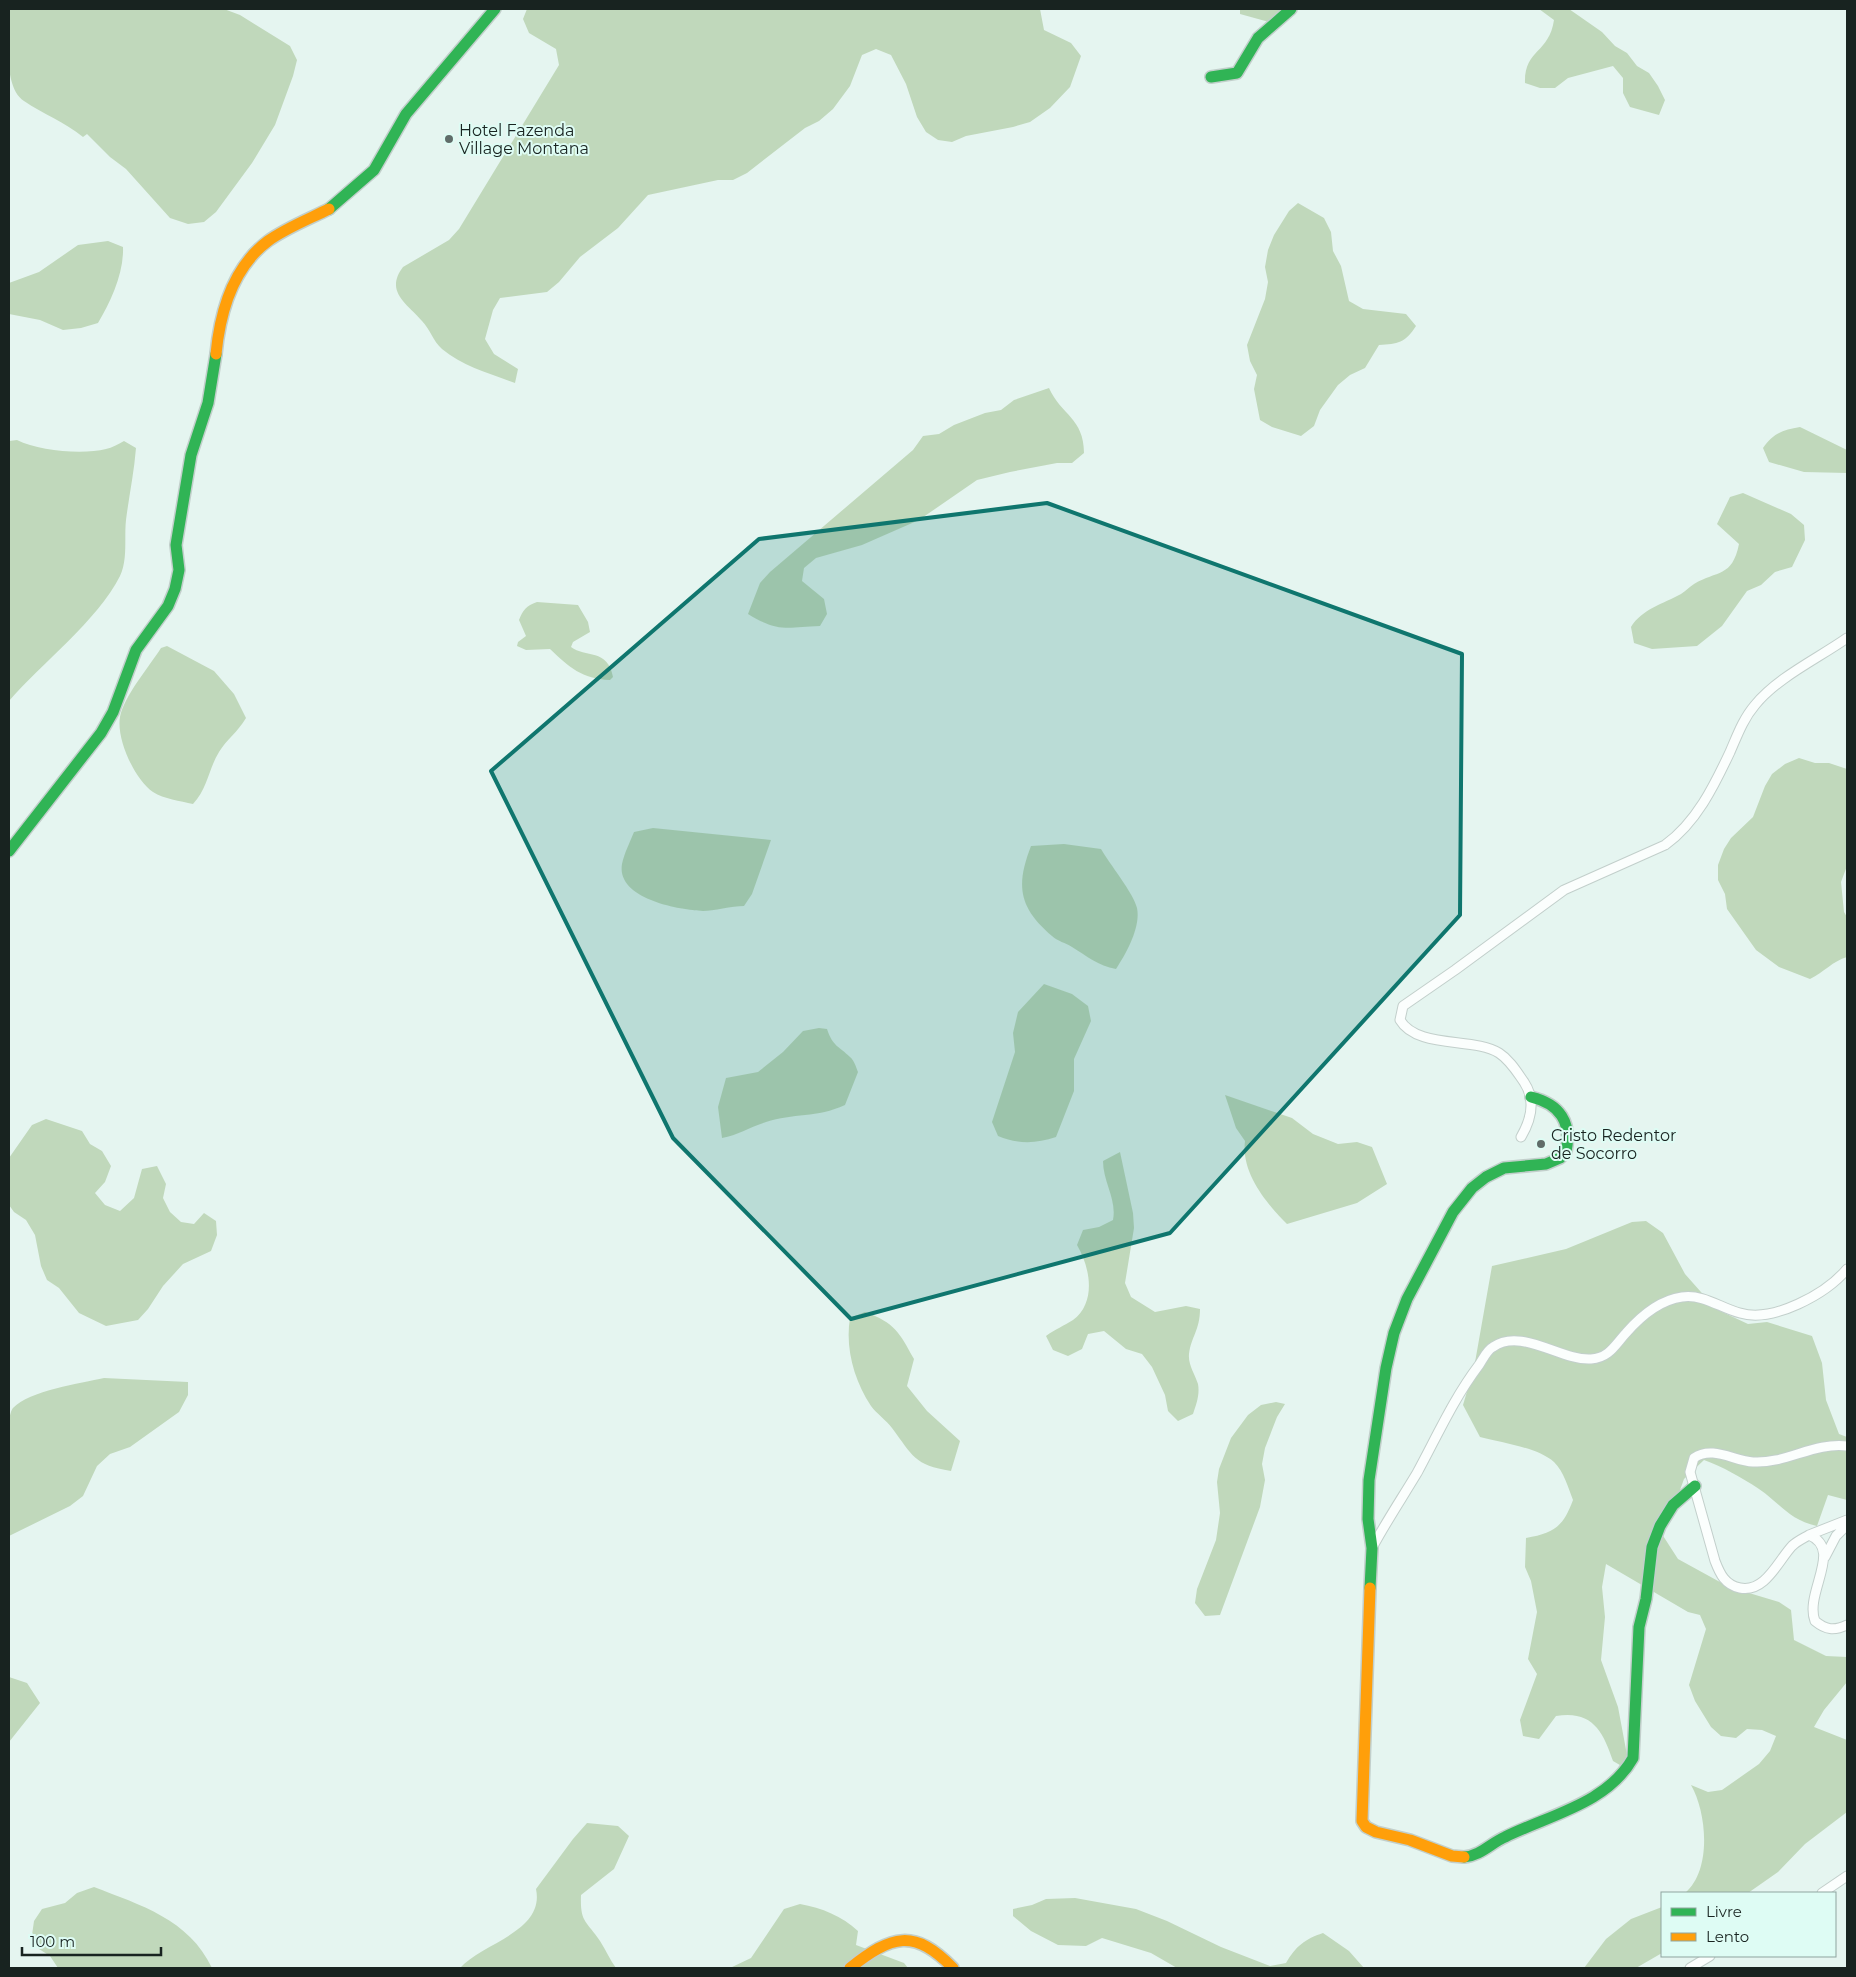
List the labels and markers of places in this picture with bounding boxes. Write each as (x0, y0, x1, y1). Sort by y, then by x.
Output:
place label: Hotel Fazenda Village Montana (459, 121, 589, 158)
marker: Hotel Fazenda Village Montana (443, 133, 455, 145)
place label: Cristo Redentor de Socorro (1551, 1126, 1676, 1163)
marker: Cristo Redentor de Socorro (1535, 1138, 1547, 1150)

